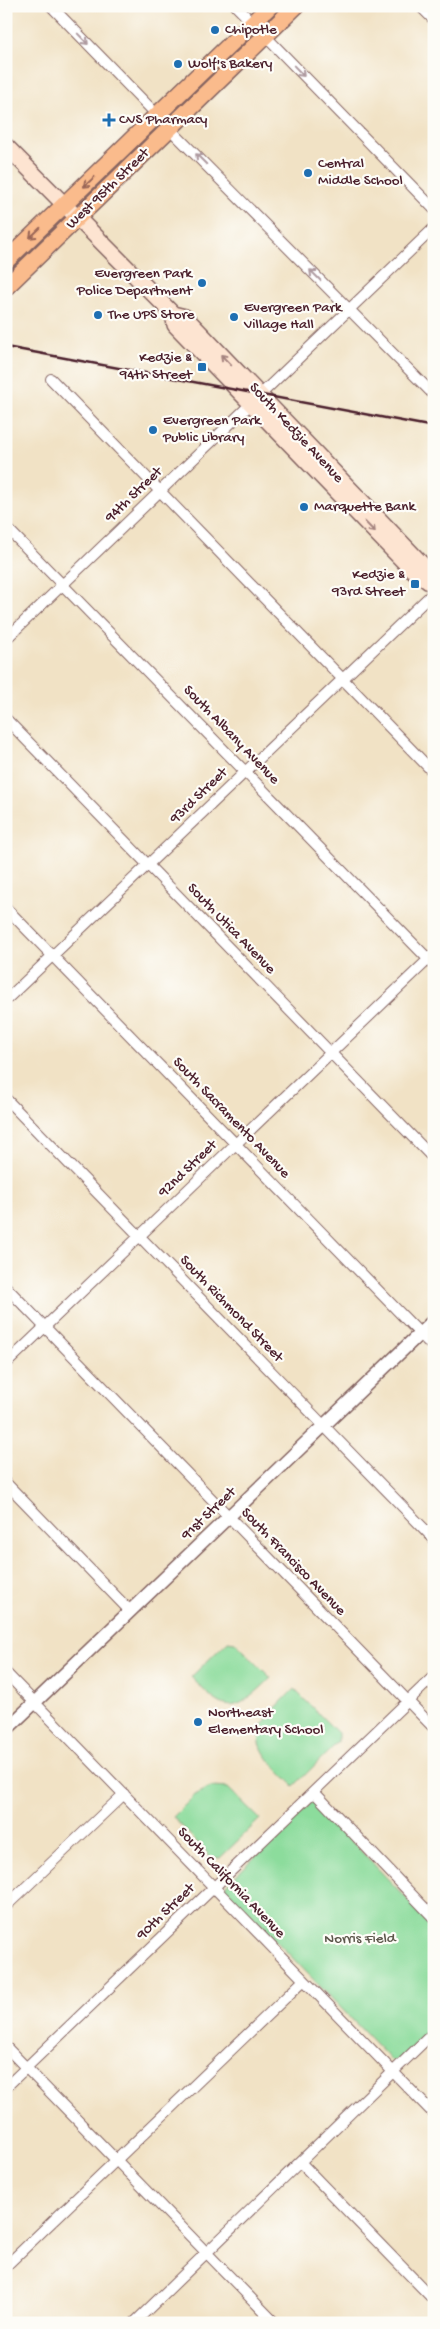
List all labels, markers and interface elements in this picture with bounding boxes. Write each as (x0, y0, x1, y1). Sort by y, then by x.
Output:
place label: Chipotle (225, 21, 277, 39)
marker: Chipotle (209, 24, 221, 36)
one-way arrow (77, 33, 89, 45)
place label: Wolf's Bakery (188, 55, 273, 73)
marker: Wolf's Bakery (172, 58, 184, 70)
one-way arrow (293, 65, 305, 77)
place label: CVS Pharmacy (119, 111, 208, 129)
marker: CVS Pharmacy (103, 114, 115, 126)
street label: West 95th Street (63, 143, 155, 233)
one-way arrow (194, 153, 207, 165)
place label: Central Middle School (318, 155, 403, 190)
marker: Central Middle School (302, 167, 314, 179)
one-way arrow (83, 176, 96, 188)
one-way arrow (29, 227, 42, 239)
place label: Evergreen Park Police Department (76, 265, 194, 300)
one-way arrow (309, 268, 321, 281)
marker: Evergreen Park Police Department (196, 277, 208, 289)
place label: Evergreen Park Village Hall (243, 299, 343, 334)
place label: The UPS Store (107, 306, 195, 324)
marker: The UPS Store (92, 309, 104, 321)
marker: Evergreen Park Village Hall (228, 311, 240, 323)
place label: Kedzie & 94th Street (119, 349, 194, 384)
one-way arrow (221, 354, 233, 366)
marker: Kedzie & 94th Street (196, 361, 208, 373)
street label: South Kedzie Avenue (245, 379, 347, 487)
place label: Evergreen Park Public Library (162, 412, 262, 447)
marker: Evergreen Park Public Library (147, 424, 159, 436)
street label: 94th Street (101, 462, 168, 527)
place label: Marquette Bank (314, 498, 416, 516)
marker: Marquette Bank (298, 501, 310, 513)
one-way arrow (364, 520, 376, 533)
place label: Kedzie & 93rd Street (331, 566, 407, 601)
marker: Kedzie & 93rd Street (409, 578, 421, 590)
street label: South Albany Avenue (179, 682, 283, 789)
street label: 93rd Street (166, 763, 233, 829)
street label: South Utica Avenue (183, 880, 279, 978)
street label: South Sacramento Avenue (168, 1054, 294, 1183)
street label: 92nd Street (154, 1135, 222, 1202)
street label: South Richmond Street (175, 1252, 288, 1368)
street label: 91st Street (177, 1482, 241, 1545)
street label: South Francisco Avenue (237, 1504, 349, 1620)
place label: Northeast Elementary School (208, 1704, 324, 1739)
marker: Northeast Elementary School (192, 1716, 204, 1728)
street label: South California Avenue (173, 1824, 289, 1943)
street label: 90th Street (132, 1879, 200, 1945)
park label: Norris Field (324, 1930, 397, 1948)

